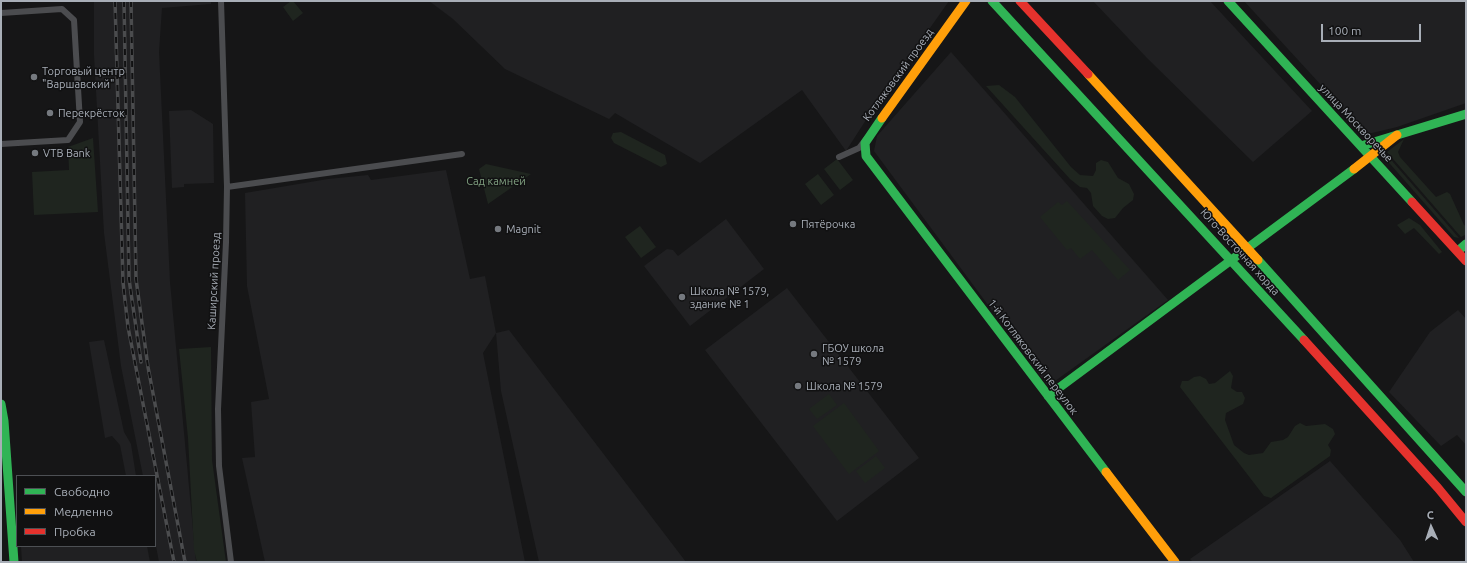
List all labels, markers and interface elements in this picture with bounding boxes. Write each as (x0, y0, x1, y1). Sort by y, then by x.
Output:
scale bar (1323, 16, 1423, 42)
text: 100 m (1328, 24, 1361, 37)
street label: Котляковский проезд (860, 26, 936, 124)
place label: Торговый центр "Варшавский" (42, 64, 125, 90)
marker: Торговый центр "Варшавский" (29, 72, 39, 82)
street label: улица Москворечье (1316, 81, 1396, 165)
place label: Перекрёсток (58, 106, 125, 120)
marker: Перекрёсток (45, 108, 55, 118)
place label: VTB Bank (43, 146, 90, 160)
marker: VTB Bank (30, 148, 40, 158)
park label: Сад камней (466, 174, 526, 188)
street label: Юго-Восточная хорда (1198, 206, 1282, 298)
place label: Пятёрочка (801, 217, 855, 231)
marker: Пятёрочка (788, 219, 798, 229)
place label: Magnit (506, 222, 541, 236)
marker: Magnit (493, 224, 503, 234)
street label: Каширский проезд (205, 232, 223, 330)
place label: Школа № 1579, здание № 1 (690, 284, 769, 310)
marker: Школа № 1579, здание № 1 (677, 292, 687, 302)
street label: 1-й Котляковский переулок (985, 297, 1081, 417)
place label: ГБОУ школа № 1579 (822, 341, 884, 367)
marker: ГБОУ школа № 1579 (809, 349, 819, 359)
place label: Школа № 1579 (806, 379, 883, 393)
marker: Школа № 1579 (793, 381, 803, 391)
legend (16, 475, 156, 547)
text: Свободно (54, 485, 110, 498)
text: Медленно (54, 505, 113, 518)
north arrow (1411, 507, 1451, 547)
text: С (1427, 509, 1434, 521)
text: Пробка (54, 525, 96, 538)

